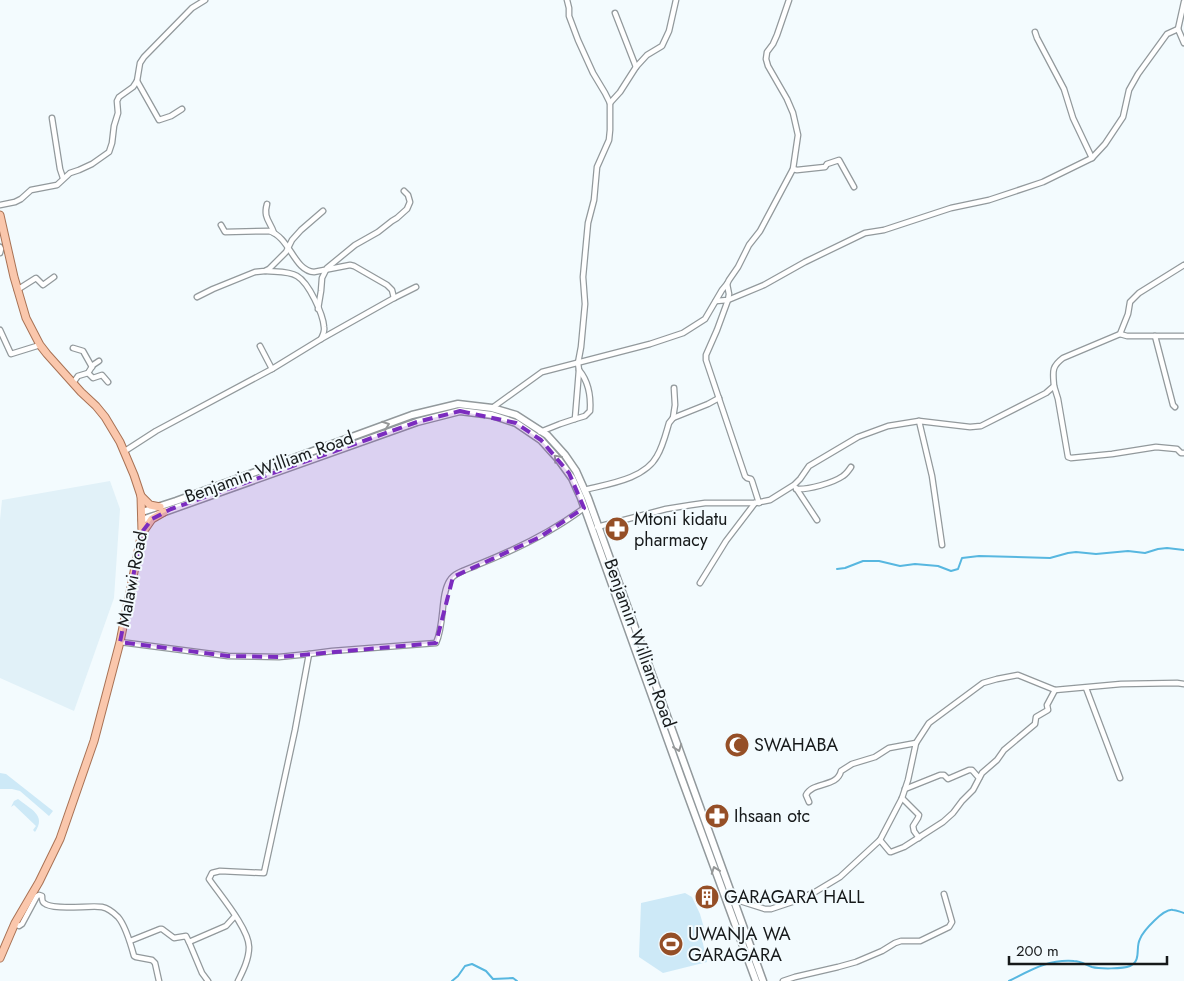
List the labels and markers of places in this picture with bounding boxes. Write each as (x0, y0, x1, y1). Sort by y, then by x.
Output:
place label: Mtoni kidatu pharmacy (634, 506, 728, 553)
pharmacy icon: Mtoni kidatu pharmacy (604, 516, 630, 542)
mosque icon: SWAHABA (724, 732, 750, 758)
place label: SWAHABA (754, 732, 838, 758)
pharmacy icon: Ihsaan otc (704, 803, 730, 829)
place label: Ihsaan otc (734, 803, 810, 829)
building icon: GARAGARA HALL (694, 884, 720, 910)
place label: GARAGARA HALL (724, 884, 864, 910)
place label: UWANJA WA GARAGARA (688, 921, 791, 968)
sports icon: UWANJA WA GARAGARA (658, 931, 684, 957)

